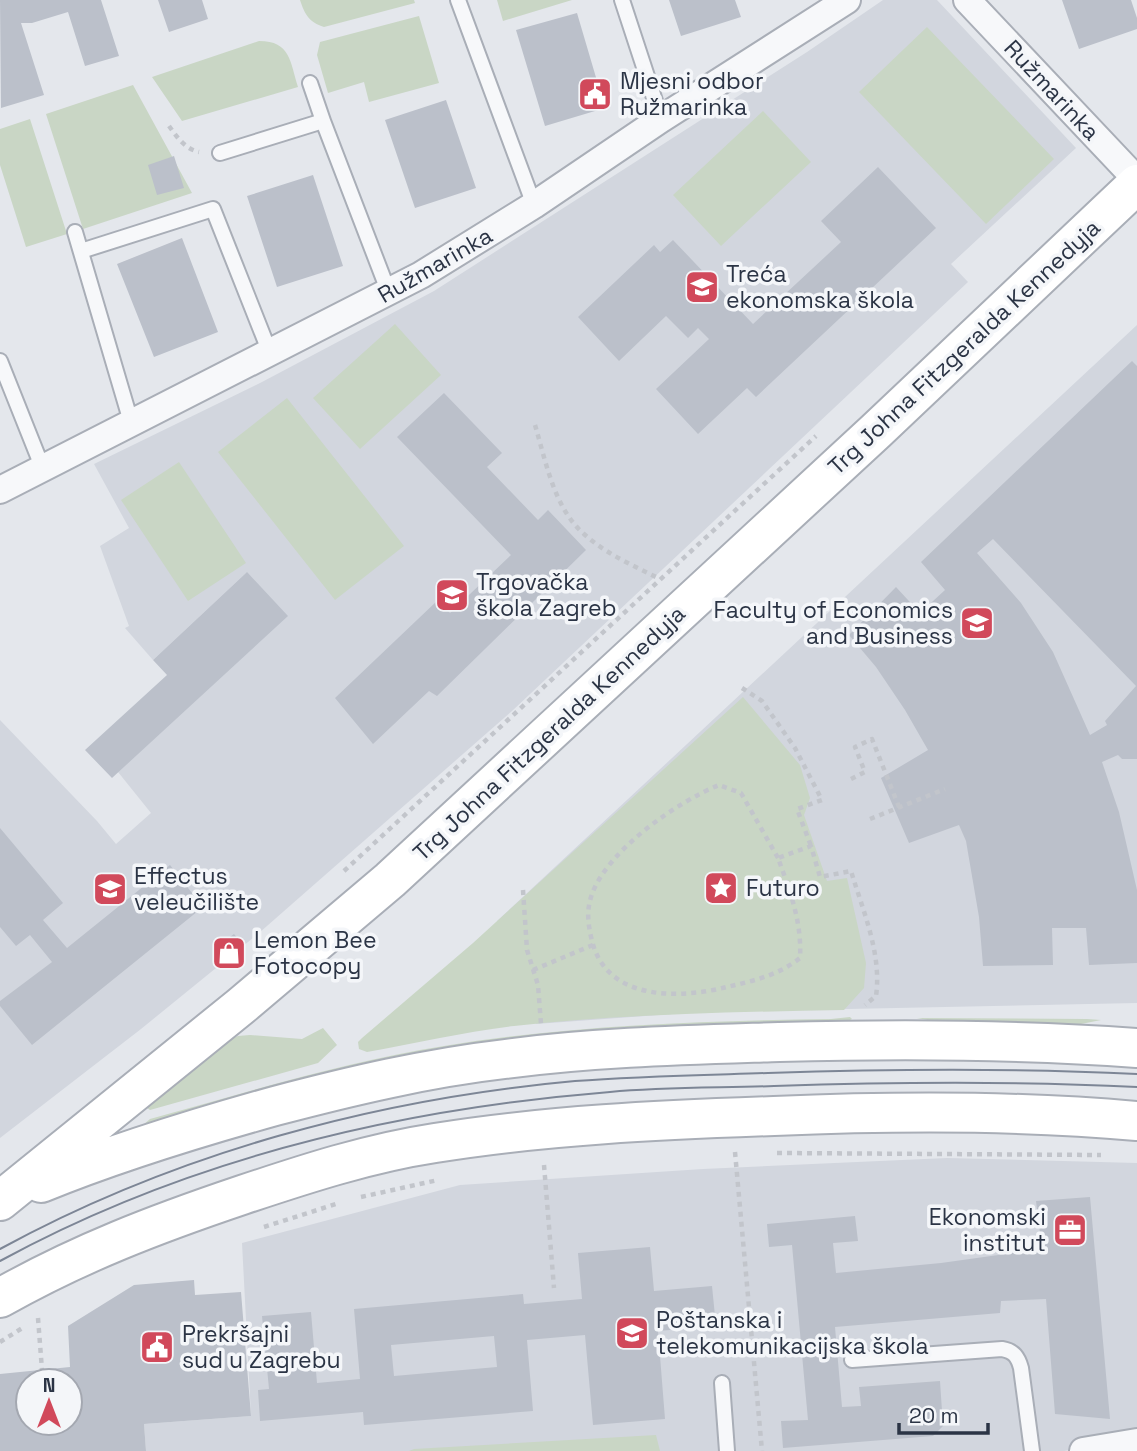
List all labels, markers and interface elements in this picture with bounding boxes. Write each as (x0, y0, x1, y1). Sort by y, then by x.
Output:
street label: Ružmarinka (998, 33, 1106, 147)
place label: Mjesni odbor Ružmarinka (620, 66, 764, 122)
public building icon: Mjesni odbor Ružmarinka (576, 75, 614, 113)
street label: Trg Johna Fitzgeralda Kennedyja (821, 213, 1107, 481)
street label: Ružmarinka (372, 220, 498, 310)
place label: Treća ekonomska škola (726, 259, 914, 315)
school or university icon: Treća ekonomska škola (683, 268, 721, 306)
place label: Trgovačka škola Zagreb (476, 567, 617, 623)
school or university icon: Trgovačka škola Zagreb (433, 576, 471, 614)
place label: Faculty of Economics and Business (713, 595, 953, 651)
street label: Trg Johna Fitzgeralda Kennedyja (406, 599, 692, 867)
school or university icon: Faculty of Economics and Business (958, 604, 996, 642)
place label: Effectus veleučilište (134, 861, 259, 917)
place icon: Futuro (702, 869, 740, 907)
school or university icon: Effectus veleučilište (91, 870, 129, 908)
place label: Futuro (746, 873, 820, 903)
place label: Lemon Bee Fotocopy (254, 925, 377, 981)
shop icon: Lemon Bee Fotocopy (210, 934, 248, 972)
place label: Ekonomski institut (929, 1202, 1046, 1258)
office icon: Ekonomski institut (1051, 1211, 1089, 1249)
place label: Poštanska i telekomunikacijska škola (656, 1305, 929, 1361)
school or university icon: Poštanska i telekomunikacijska škola (613, 1314, 651, 1352)
place label: Prekršajni sud u Zagrebu (182, 1319, 341, 1375)
public building icon: Prekršajni sud u Zagrebu (138, 1328, 176, 1366)
north arrow (14, 1367, 84, 1437)
text: N (43, 1373, 55, 1398)
scale bar (899, 1392, 988, 1436)
text: 20 m (909, 1402, 959, 1429)

